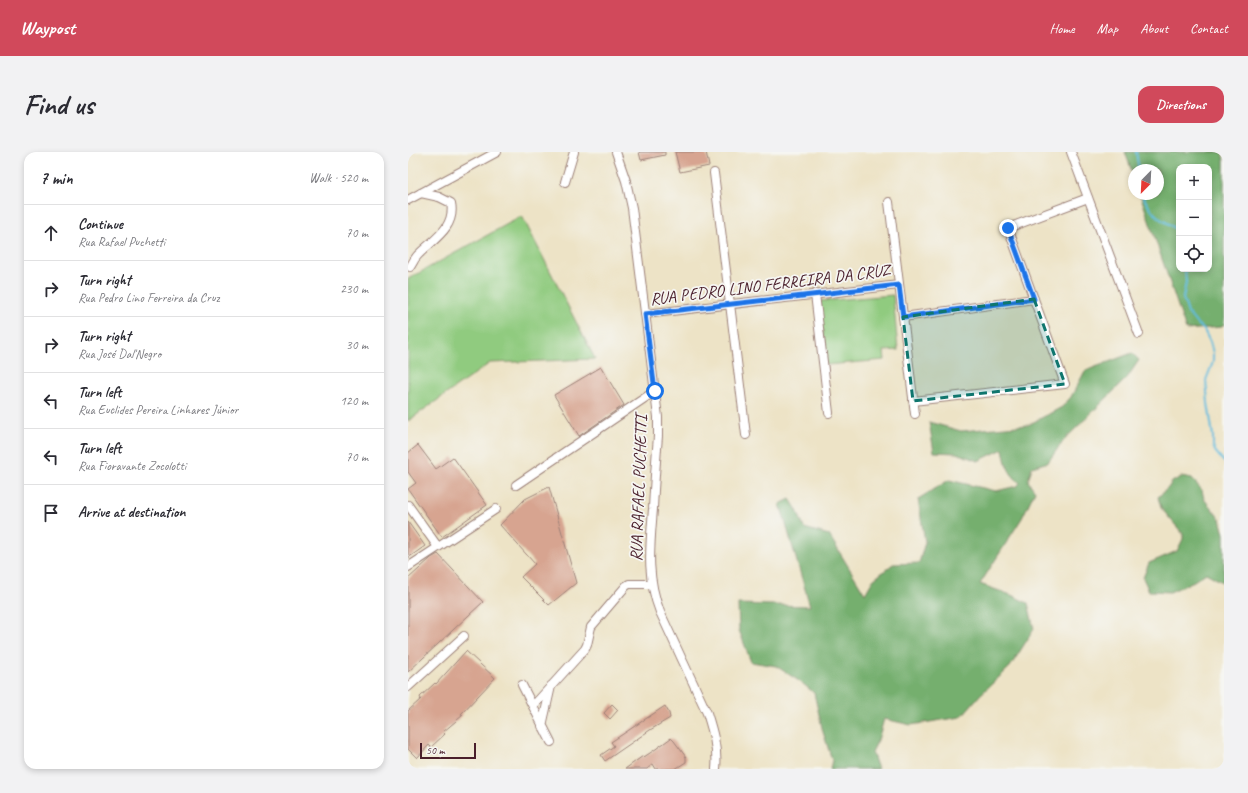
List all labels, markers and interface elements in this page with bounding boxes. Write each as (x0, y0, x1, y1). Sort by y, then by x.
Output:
text: Waypost (20, 16, 75, 40)
text: Home (1049, 20, 1075, 37)
text: Map (1097, 20, 1118, 37)
text: About (1140, 20, 1168, 37)
text: Contact (1190, 20, 1228, 37)
button: Directions (1138, 86, 1224, 123)
text: Find us (24, 87, 94, 122)
north arrow (1128, 164, 1164, 200)
map controls (1176, 164, 1212, 272)
button: + (1176, 164, 1212, 200)
text: 7 min (40, 168, 73, 189)
text: Walk · 520 m (309, 170, 368, 186)
button: − (1176, 200, 1212, 236)
text: Continue (78, 215, 123, 234)
route end (999, 219, 1017, 237)
icon: ahead (40, 222, 62, 244)
text: 70 m (346, 225, 368, 241)
text: Rua Rafael Puchetti (78, 234, 165, 250)
button: locate (1176, 236, 1212, 272)
street label: RUA PEDRO LINO FERREIRA DA CRUZ (649, 259, 893, 310)
text: Turn right (78, 271, 131, 290)
icon: right (40, 278, 62, 300)
text: 230 m (340, 281, 368, 297)
text: Rua Pedro Lino Ferreira da Cruz (78, 290, 220, 306)
text: Turn right (78, 327, 131, 346)
icon: right (40, 334, 62, 356)
text: 30 m (346, 337, 368, 353)
text: Rua José Dal'Negro (78, 346, 161, 362)
route start (646, 382, 664, 400)
text: Turn left (78, 383, 121, 402)
icon: left (40, 390, 62, 412)
text: 120 m (340, 393, 368, 409)
text: Rua Euclides Pereira Linhares Júnior (78, 402, 238, 418)
street label: RUA RAFAEL PUCHETTI (625, 410, 652, 562)
text: Turn left (78, 439, 121, 458)
icon: left (40, 446, 62, 468)
text: 70 m (346, 449, 368, 465)
text: Rua Fioravante Zocolotti (78, 458, 186, 474)
icon: arrive (40, 502, 62, 524)
text: Arrive at destination (78, 503, 185, 522)
scale bar (420, 741, 476, 760)
text: 50 m (426, 743, 445, 757)

